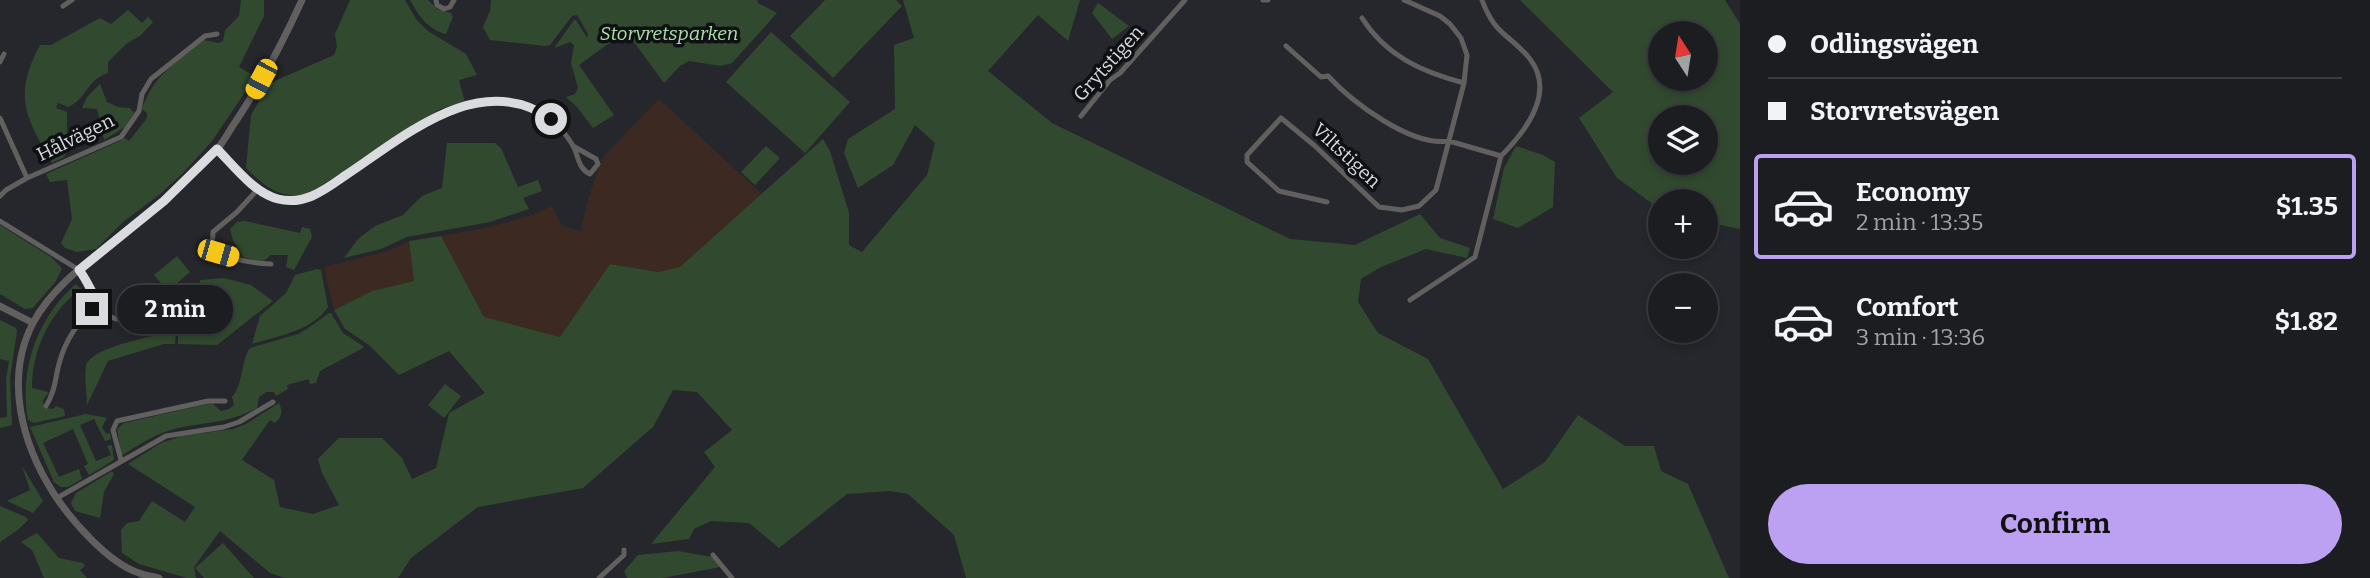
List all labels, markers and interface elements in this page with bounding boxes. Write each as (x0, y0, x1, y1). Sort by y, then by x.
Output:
street label: Grytstigen (1068, 21, 1148, 106)
north arrow (1648, 21, 1718, 91)
map controls (1648, 21, 1718, 343)
park label: Storvretsparken (600, 22, 738, 45)
text: Odlingsvägen (1810, 29, 1979, 60)
car (242, 56, 281, 102)
text: Storvretsvägen (1810, 96, 1999, 127)
route start (535, 103, 567, 135)
button: layers (1648, 105, 1718, 175)
street label: Hålvägen (33, 109, 118, 166)
street label: Viltstigen (1308, 118, 1385, 193)
icon: car (1772, 175, 1835, 238)
text: Economy (1856, 177, 1970, 208)
button: + (1648, 189, 1718, 259)
text: $1.35 (2276, 191, 2338, 222)
text: 2 min · 13:35 (1856, 208, 1983, 236)
car (195, 237, 242, 269)
button: − (1648, 273, 1718, 343)
callout: 2 min (116, 284, 232, 334)
icon: car (1772, 290, 1835, 353)
text: Comfort (1856, 292, 1959, 323)
route end (76, 293, 108, 325)
text: 2 min (144, 295, 206, 323)
text: $1.82 (2275, 306, 2338, 337)
text: 3 min · 13:36 (1856, 323, 1985, 351)
button: Confirm (1768, 484, 2342, 564)

